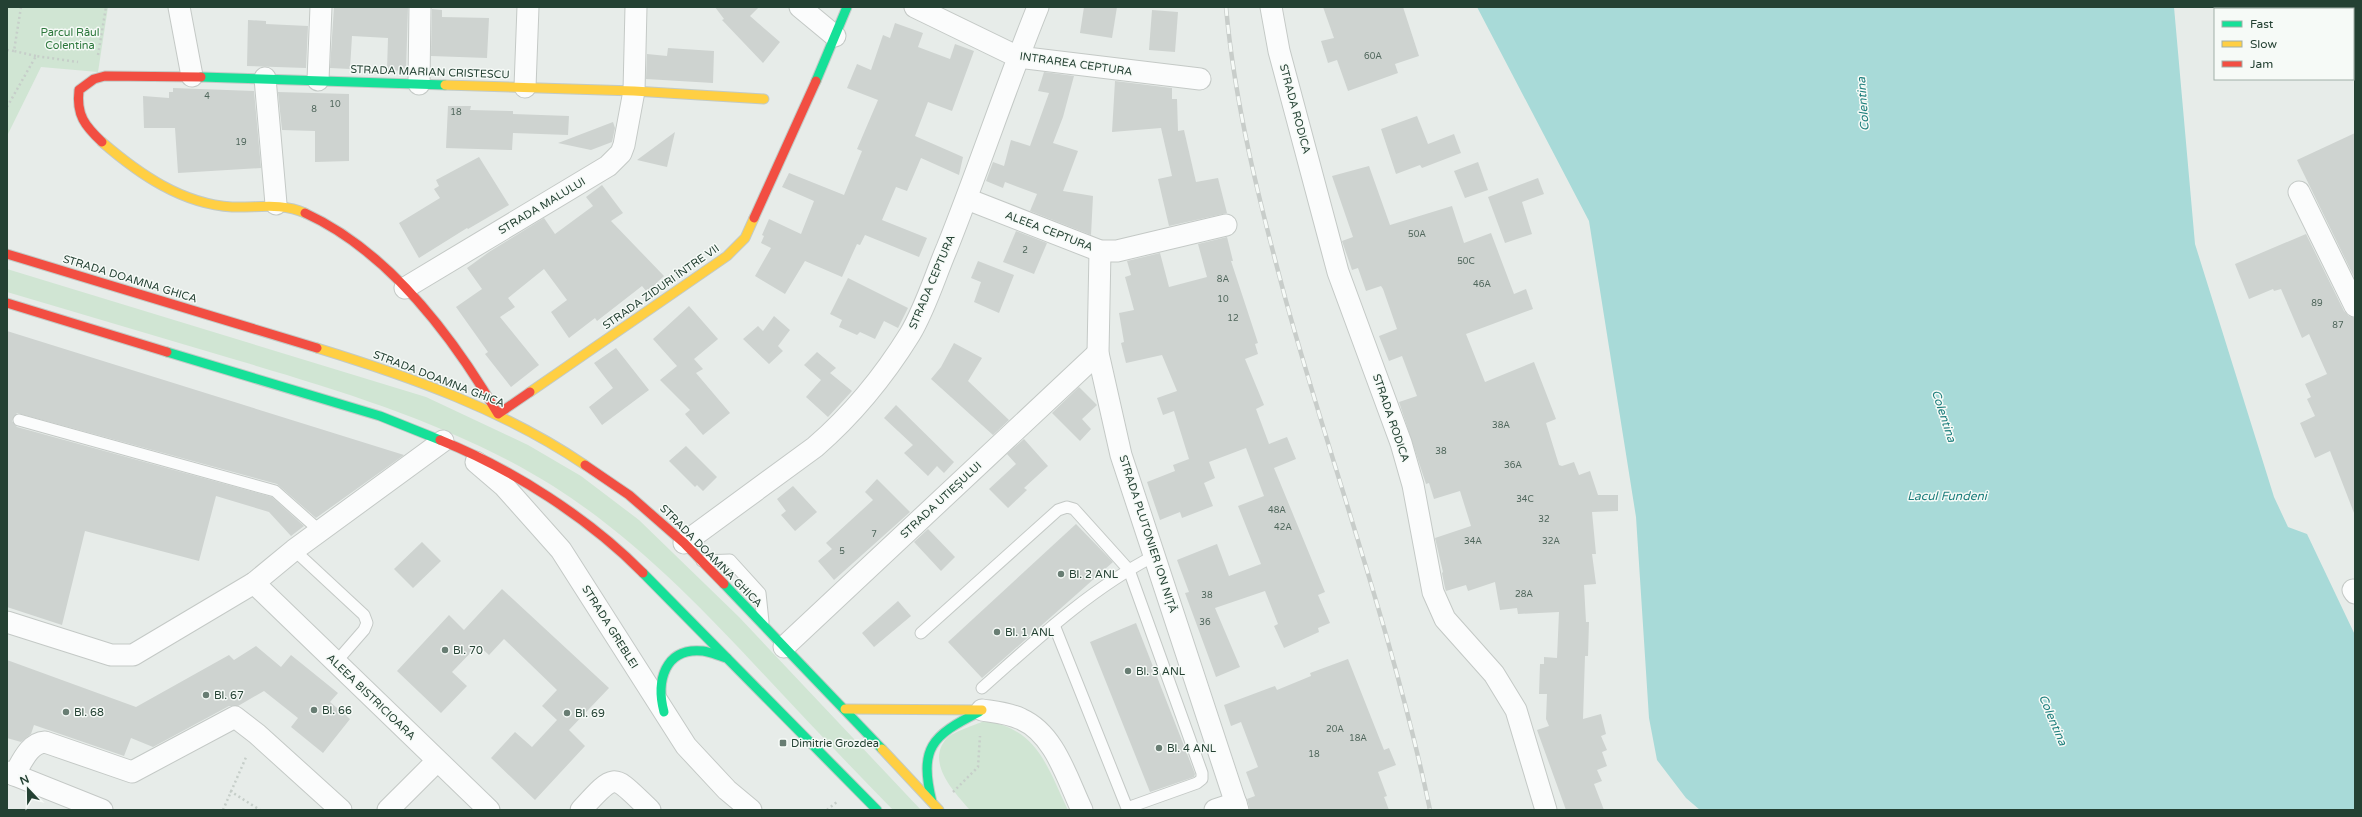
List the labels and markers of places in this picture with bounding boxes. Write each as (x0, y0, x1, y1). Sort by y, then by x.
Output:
place label: Bl. 2 ANL (1069, 568, 1119, 581)
marker: Bl. 2 ANL (1056, 569, 1066, 579)
place label: Bl. 1 ANL (1005, 626, 1055, 639)
marker: Bl. 1 ANL (992, 627, 1002, 637)
place label: Bl. 70 (453, 644, 483, 657)
marker: Bl. 70 (440, 645, 450, 655)
place label: Bl. 3 ANL (1136, 665, 1186, 678)
marker: Bl. 3 ANL (1123, 666, 1133, 676)
place label: Bl. 67 (214, 689, 244, 702)
marker: Bl. 67 (201, 690, 211, 700)
place label: Bl. 66 (322, 704, 352, 717)
marker: Bl. 66 (309, 705, 319, 715)
place label: Bl. 68 (74, 706, 104, 719)
marker: Bl. 68 (61, 707, 71, 717)
place label: Bl. 69 (575, 707, 605, 720)
marker: Bl. 69 (562, 708, 572, 718)
place label: Dimitrie Grozdea (791, 737, 879, 750)
marker: Dimitrie Grozdea (778, 738, 788, 748)
place label: Bl. 4 ANL (1167, 742, 1217, 755)
marker: Bl. 4 ANL (1154, 743, 1164, 753)

